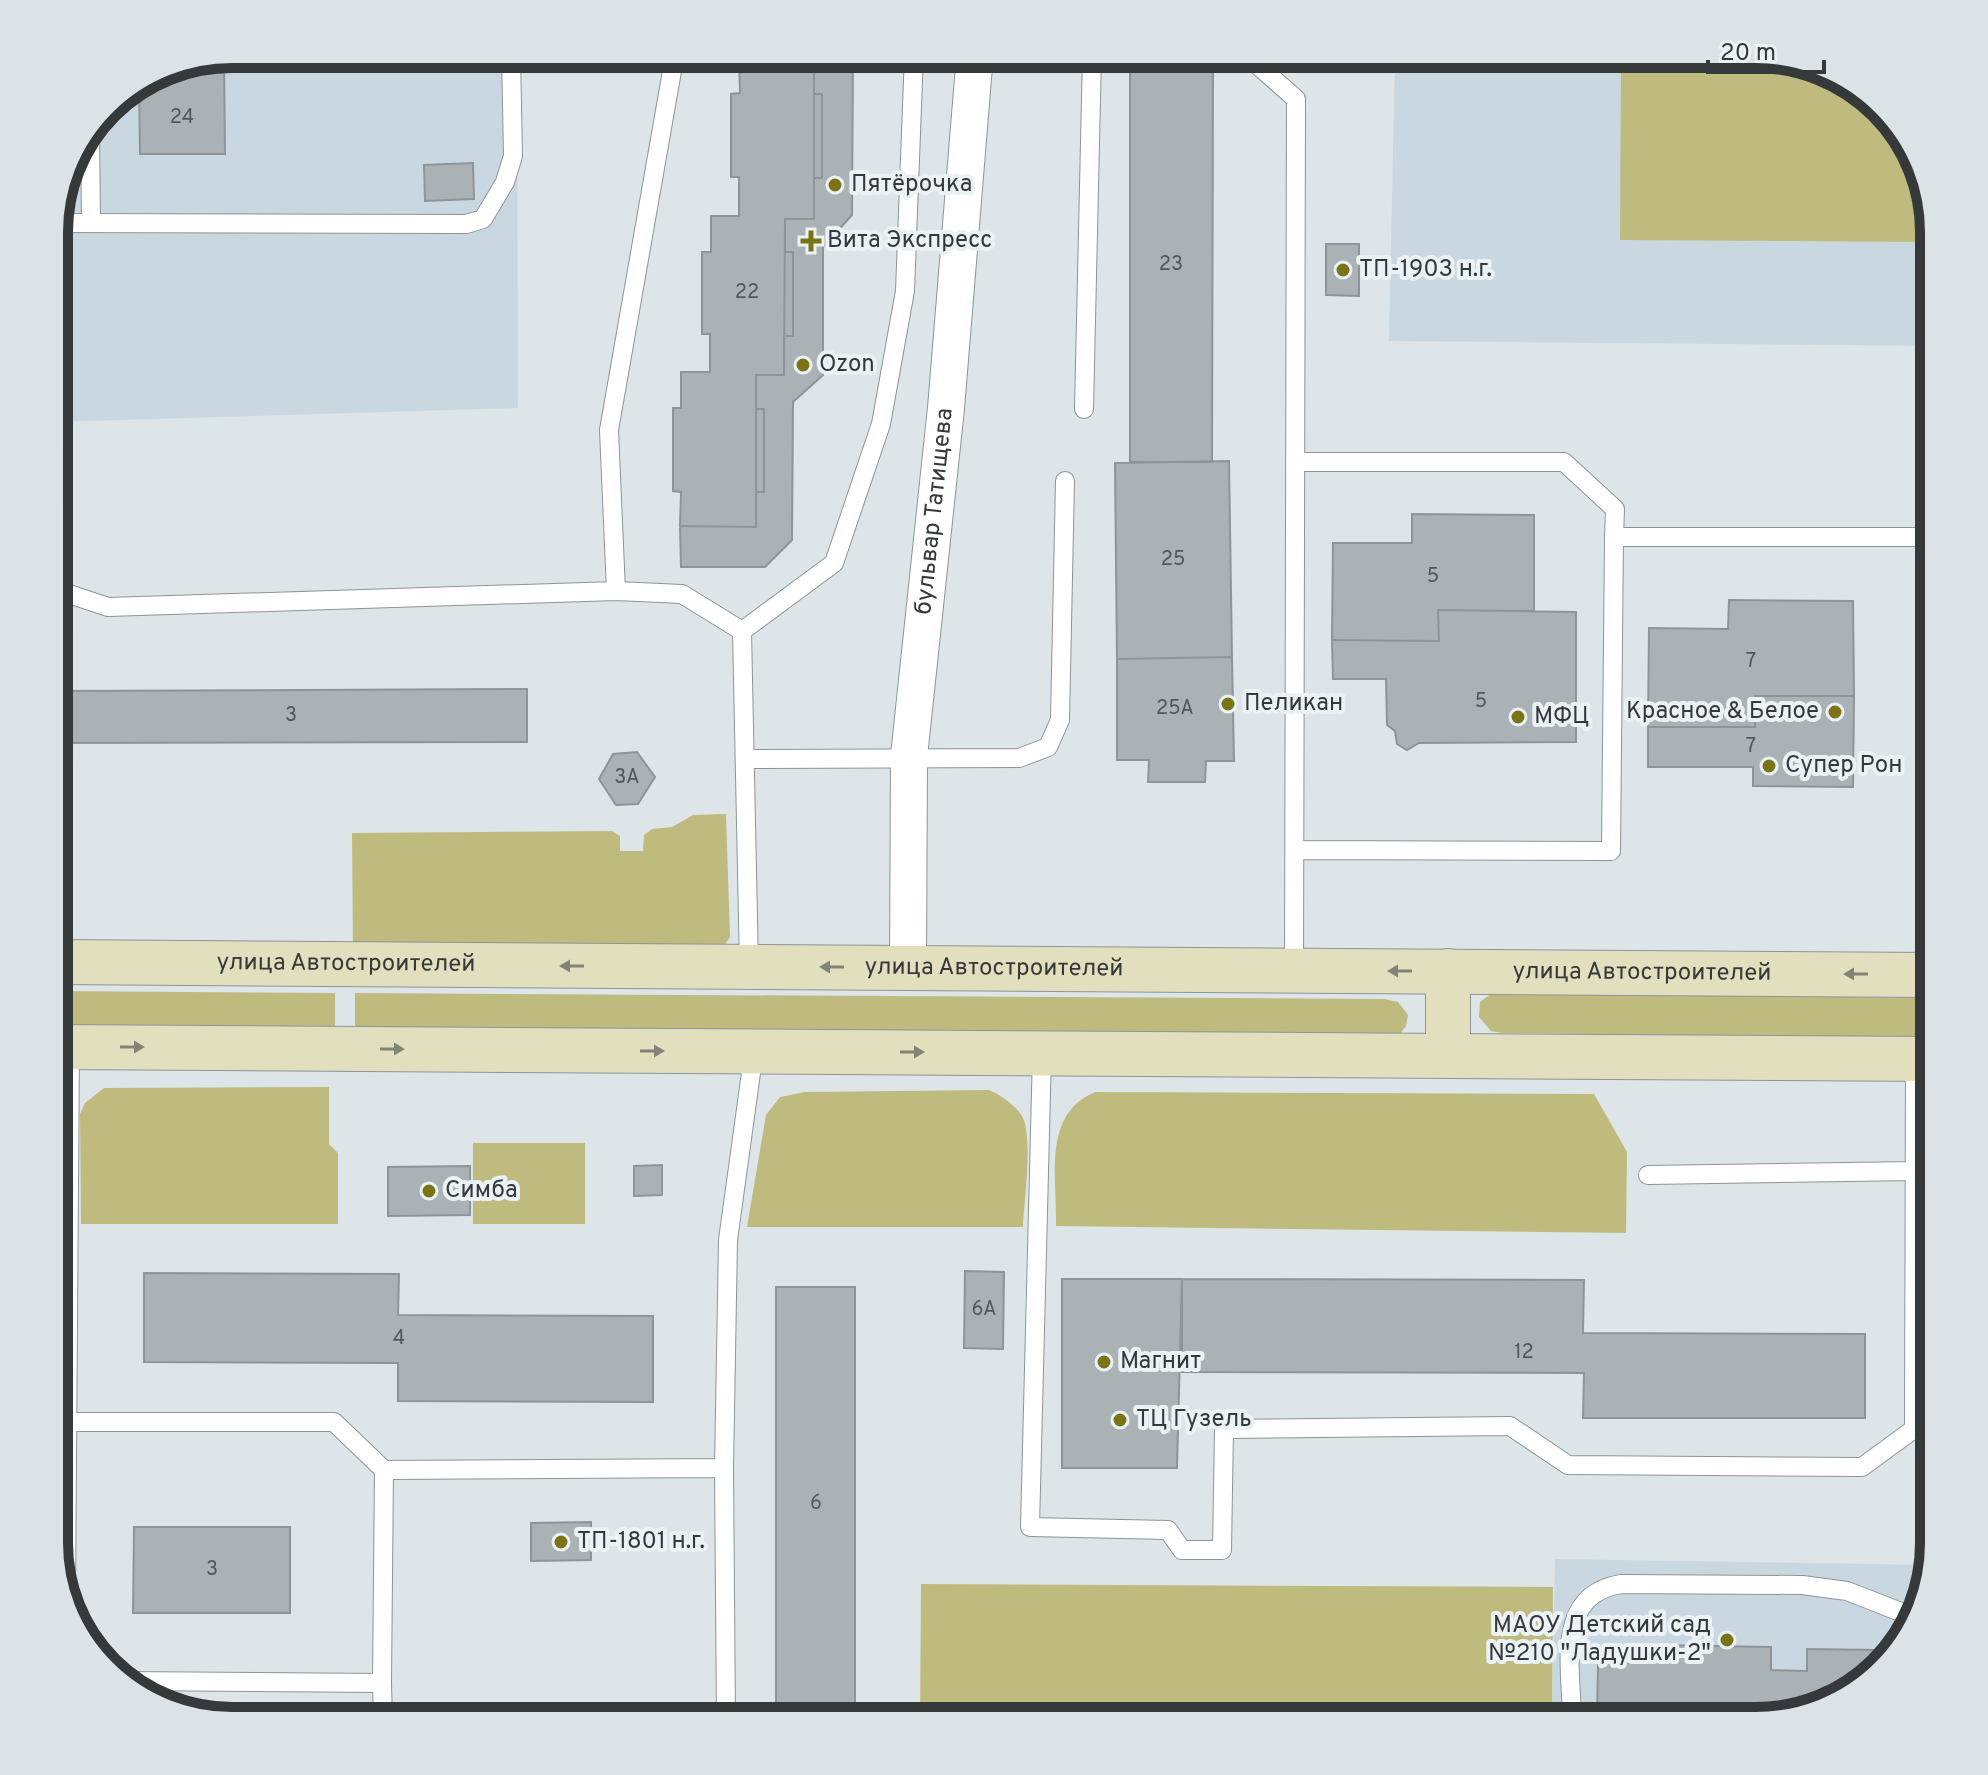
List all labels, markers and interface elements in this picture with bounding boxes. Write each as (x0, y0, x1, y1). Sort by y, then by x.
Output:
scale bar (1708, 24, 1824, 74)
text: 20 m (1720, 39, 1776, 69)
house number: 24 (170, 105, 194, 131)
place label: Пятёрочка (851, 170, 972, 200)
marker: Пятёрочка (826, 176, 844, 194)
place label: Вита Экспресс (827, 226, 992, 256)
marker: Вита Экспресс (802, 232, 820, 250)
house number: 23 (1159, 252, 1183, 278)
place label: ТП-1903 н.г. (1359, 255, 1492, 285)
marker: ТП-1903 н.г. (1334, 261, 1352, 279)
house number: 22 (735, 280, 759, 306)
place label: Ozon (819, 350, 875, 380)
marker: Ozon (794, 356, 812, 374)
street label: бульвар Татищева (909, 407, 961, 616)
house number: 25 (1161, 547, 1185, 573)
house number: 5 (1427, 564, 1439, 590)
house number: 7 (1746, 649, 1756, 675)
place label: Пеликан (1244, 689, 1343, 719)
house number: 5 (1475, 689, 1487, 715)
marker: Пеликан (1219, 695, 1237, 713)
house number: 25А (1156, 696, 1194, 722)
place label: Красное & Белое (1626, 697, 1819, 727)
place label: МФЦ (1534, 702, 1589, 732)
house number: 3 (285, 703, 297, 729)
marker: Красное & Белое (1826, 703, 1844, 721)
marker: МФЦ (1509, 708, 1527, 726)
house number: 7 (1746, 734, 1756, 760)
place label: Супер Рон (1785, 751, 1903, 781)
marker: Супер Рон (1760, 757, 1778, 775)
house number: 3А (614, 765, 640, 791)
street label: улица Автостроителей (216, 948, 476, 980)
street label: улица Автостроителей (864, 953, 1124, 984)
street label: улица Автостроителей (1512, 957, 1772, 989)
one-way arrow (559, 960, 584, 972)
one-way arrow (819, 961, 844, 973)
one-way arrow (1387, 965, 1412, 977)
one-way arrow (1843, 968, 1868, 981)
one-way arrow (120, 1041, 145, 1053)
one-way arrow (380, 1043, 405, 1055)
one-way arrow (640, 1045, 665, 1057)
one-way arrow (900, 1046, 925, 1059)
place label: Симба (445, 1176, 518, 1206)
marker: Симба (420, 1182, 438, 1200)
house number: 6А (971, 1297, 997, 1323)
house number: 4 (393, 1326, 405, 1352)
house number: 12 (1514, 1340, 1534, 1366)
place label: Магнит (1120, 1347, 1201, 1377)
marker: Магнит (1095, 1353, 1113, 1371)
place label: ТЦ Гузель (1136, 1405, 1252, 1435)
marker: ТЦ Гузель (1111, 1411, 1129, 1429)
house number: 6 (810, 1491, 822, 1517)
place label: ТП-1801 н.г. (577, 1527, 705, 1557)
marker: ТП-1801 н.г. (552, 1533, 570, 1551)
house number: 3 (206, 1557, 218, 1583)
place label: МАОУ Детский сад №210 "Ладушки-2" (1488, 1611, 1711, 1669)
marker: МАОУ Детский сад №210 "Ладушки-2" (1718, 1631, 1736, 1649)

